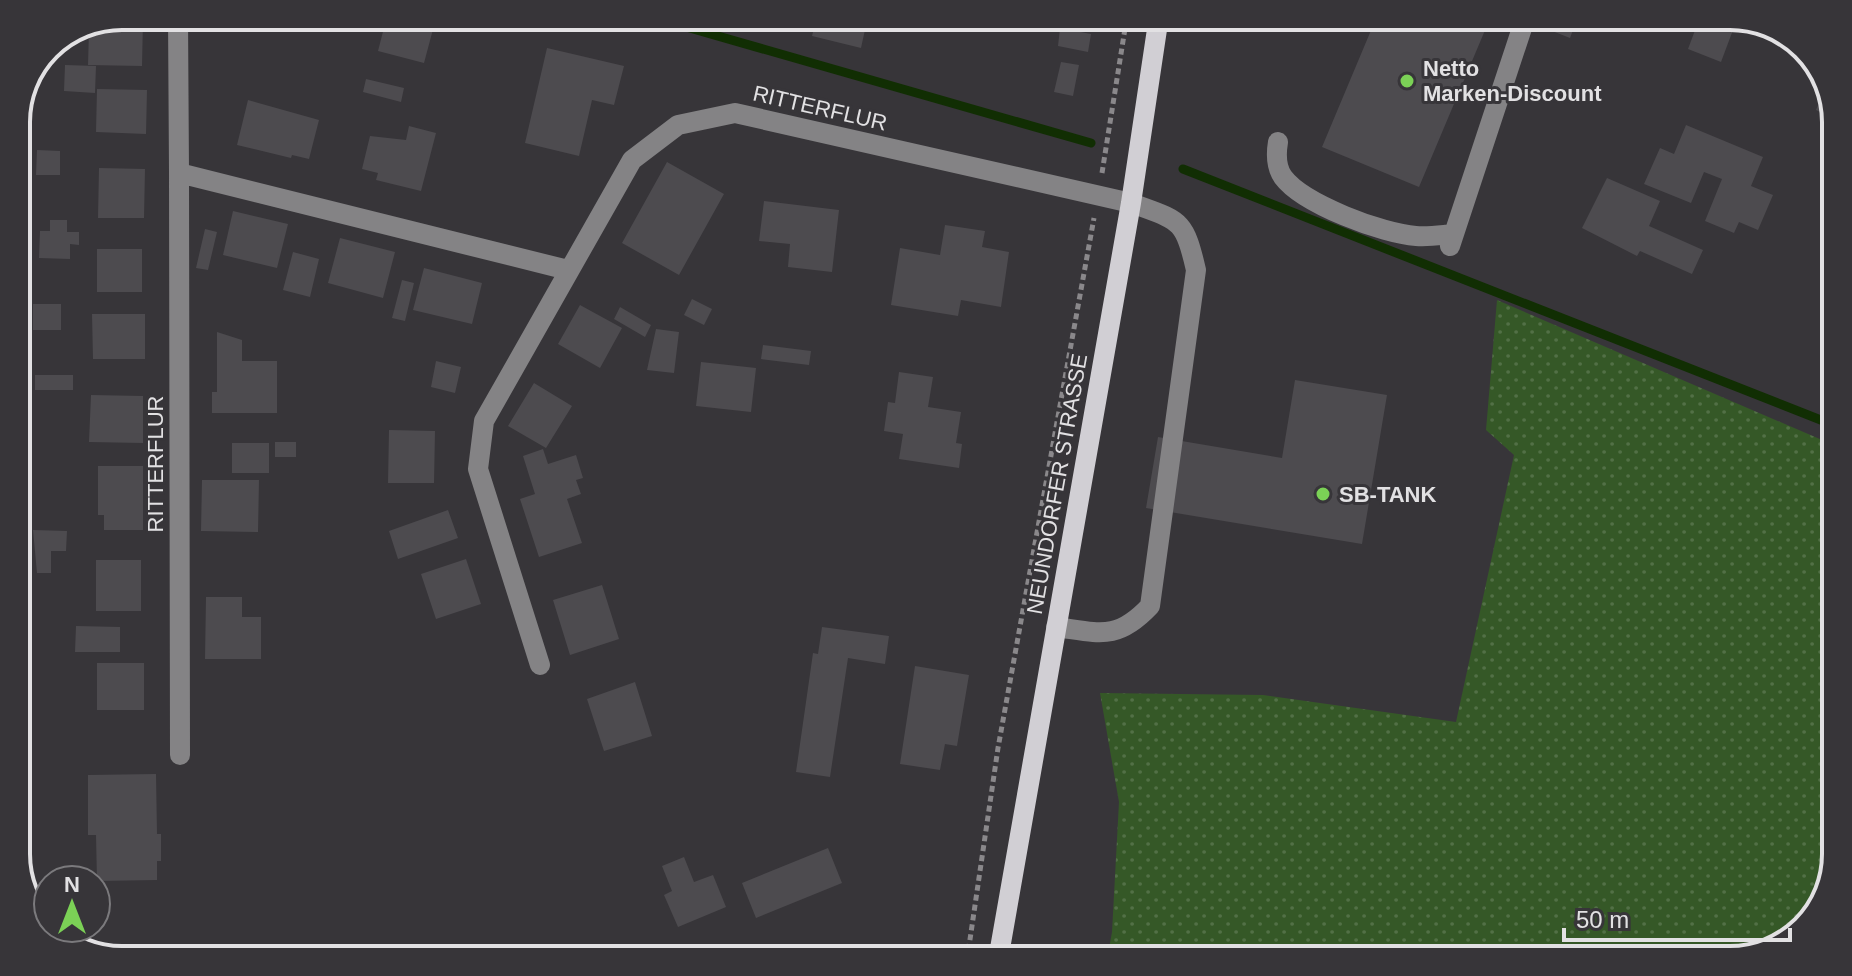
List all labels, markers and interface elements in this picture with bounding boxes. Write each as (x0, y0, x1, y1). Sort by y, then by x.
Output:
place label: Netto Marken-Discount (1423, 56, 1602, 106)
marker: Netto Marken-Discount (1398, 72, 1416, 90)
street label: RITTERFLUR (750, 80, 890, 136)
street label: NEUNDORFER STRASSE (1022, 352, 1092, 616)
street label: RITTERFLUR (143, 396, 168, 532)
place label: SB-TANK (1339, 482, 1436, 507)
marker: SB-TANK (1314, 485, 1332, 503)
north arrow (32, 864, 112, 944)
text: N (64, 872, 80, 897)
scale bar (1564, 892, 1790, 942)
text: 50 m (1576, 906, 1629, 933)

